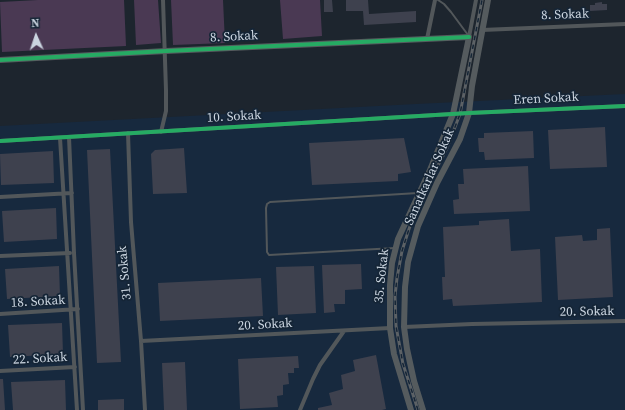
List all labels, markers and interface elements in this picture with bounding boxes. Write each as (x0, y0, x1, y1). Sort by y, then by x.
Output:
street label: 8. Sokak (541, 6, 589, 24)
north arrow (16, 16, 56, 56)
text: N (31, 16, 40, 31)
street label: 8. Sokak (210, 28, 258, 46)
street label: Eren Sokak (513, 90, 579, 108)
street label: 10. Sokak (206, 108, 262, 126)
street label: Sanatkarlar Sokak (402, 126, 458, 228)
street label: 31. Sokak (115, 245, 135, 301)
street label: 35. Sokak (371, 248, 393, 304)
street label: 18. Sokak (10, 293, 66, 311)
street label: 20. Sokak (560, 304, 614, 320)
street label: 20. Sokak (237, 316, 293, 334)
street label: 22. Sokak (12, 350, 68, 368)

